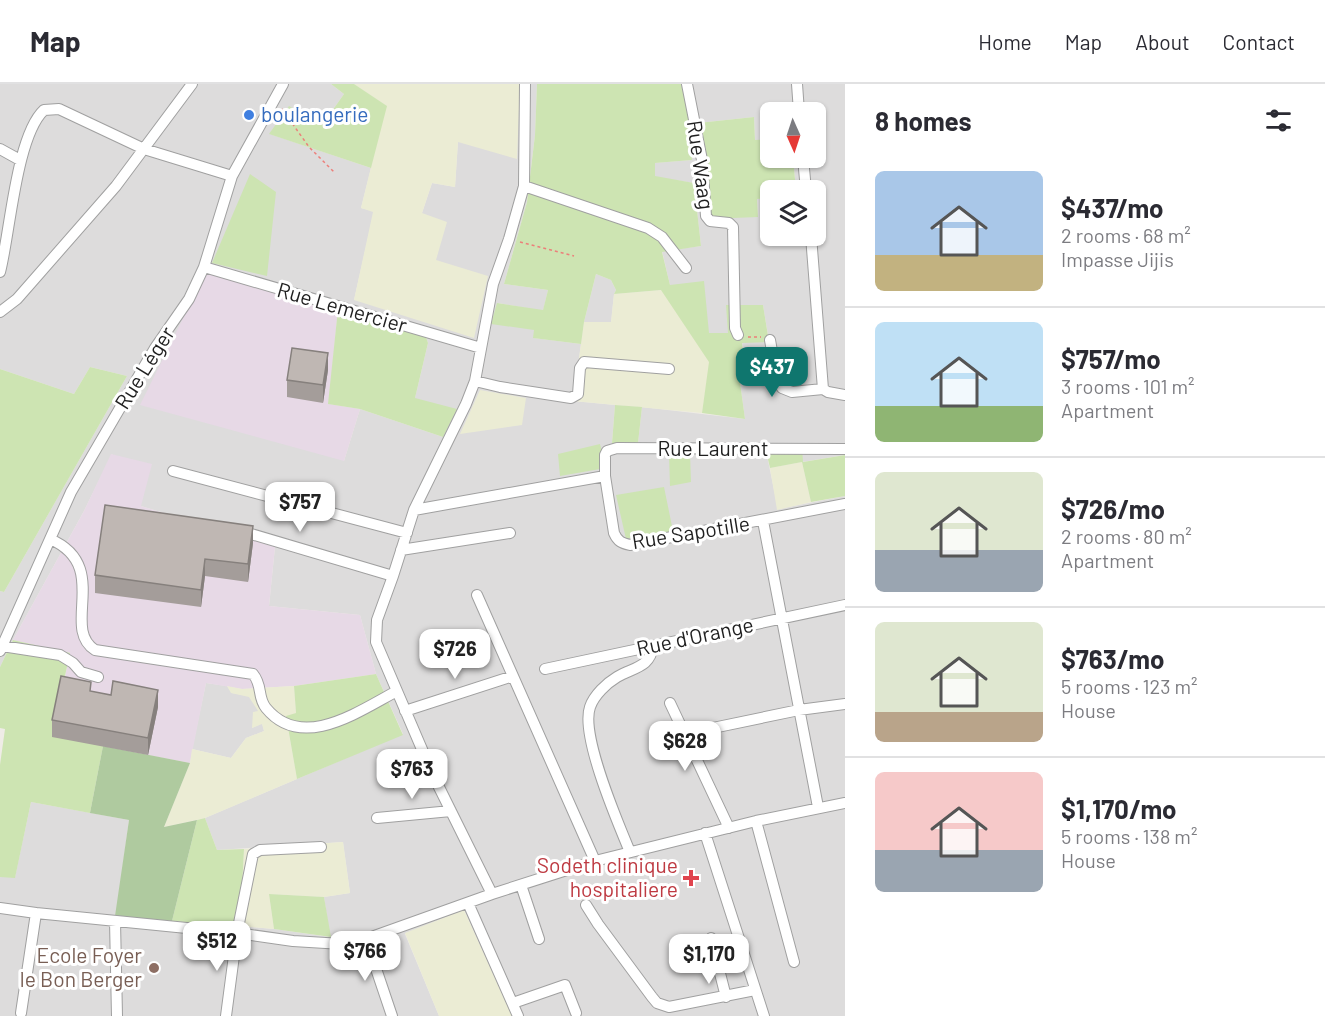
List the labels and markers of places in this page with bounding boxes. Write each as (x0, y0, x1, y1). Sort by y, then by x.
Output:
place label: boulangerie (261, 101, 369, 126)
marker: boulangerie (242, 108, 256, 122)
pin: $437 (736, 347, 808, 398)
pin: $757 (264, 482, 336, 533)
pin: $726 (419, 629, 491, 680)
pin: $628 (649, 721, 721, 772)
pin: $763 (376, 749, 448, 800)
place label: Sodeth clinique hospitaliere (537, 852, 678, 901)
marker: Sodeth clinique hospitaliere (682, 869, 700, 887)
pin: $512 (181, 921, 253, 972)
pin: $766 (329, 931, 401, 982)
pin: $1,170 (660, 934, 758, 985)
place label: Ecole Foyer le Bon Berger (20, 942, 142, 991)
marker: Ecole Foyer le Bon Berger (147, 961, 161, 975)

